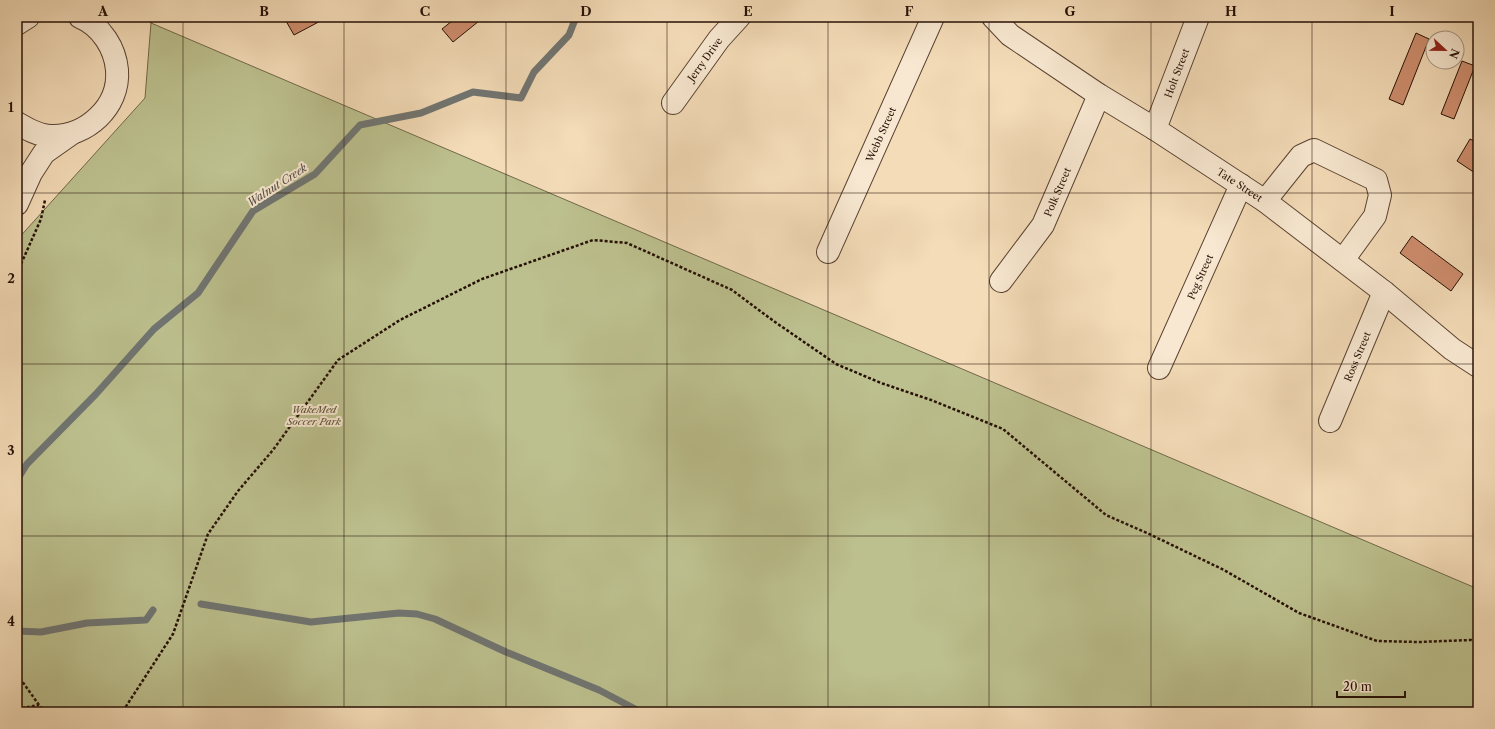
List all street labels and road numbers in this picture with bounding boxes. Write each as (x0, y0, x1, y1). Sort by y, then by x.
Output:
street label: Jerry Drive (683, 34, 725, 85)
street label: Holt Street (1161, 46, 1192, 100)
street label: Webb Street (862, 104, 899, 165)
street label: Polk Street (1041, 165, 1074, 218)
street label: Tate Street (1214, 165, 1266, 204)
street label: Peg Street (1184, 252, 1216, 301)
street label: Ross Street (1341, 329, 1373, 383)

